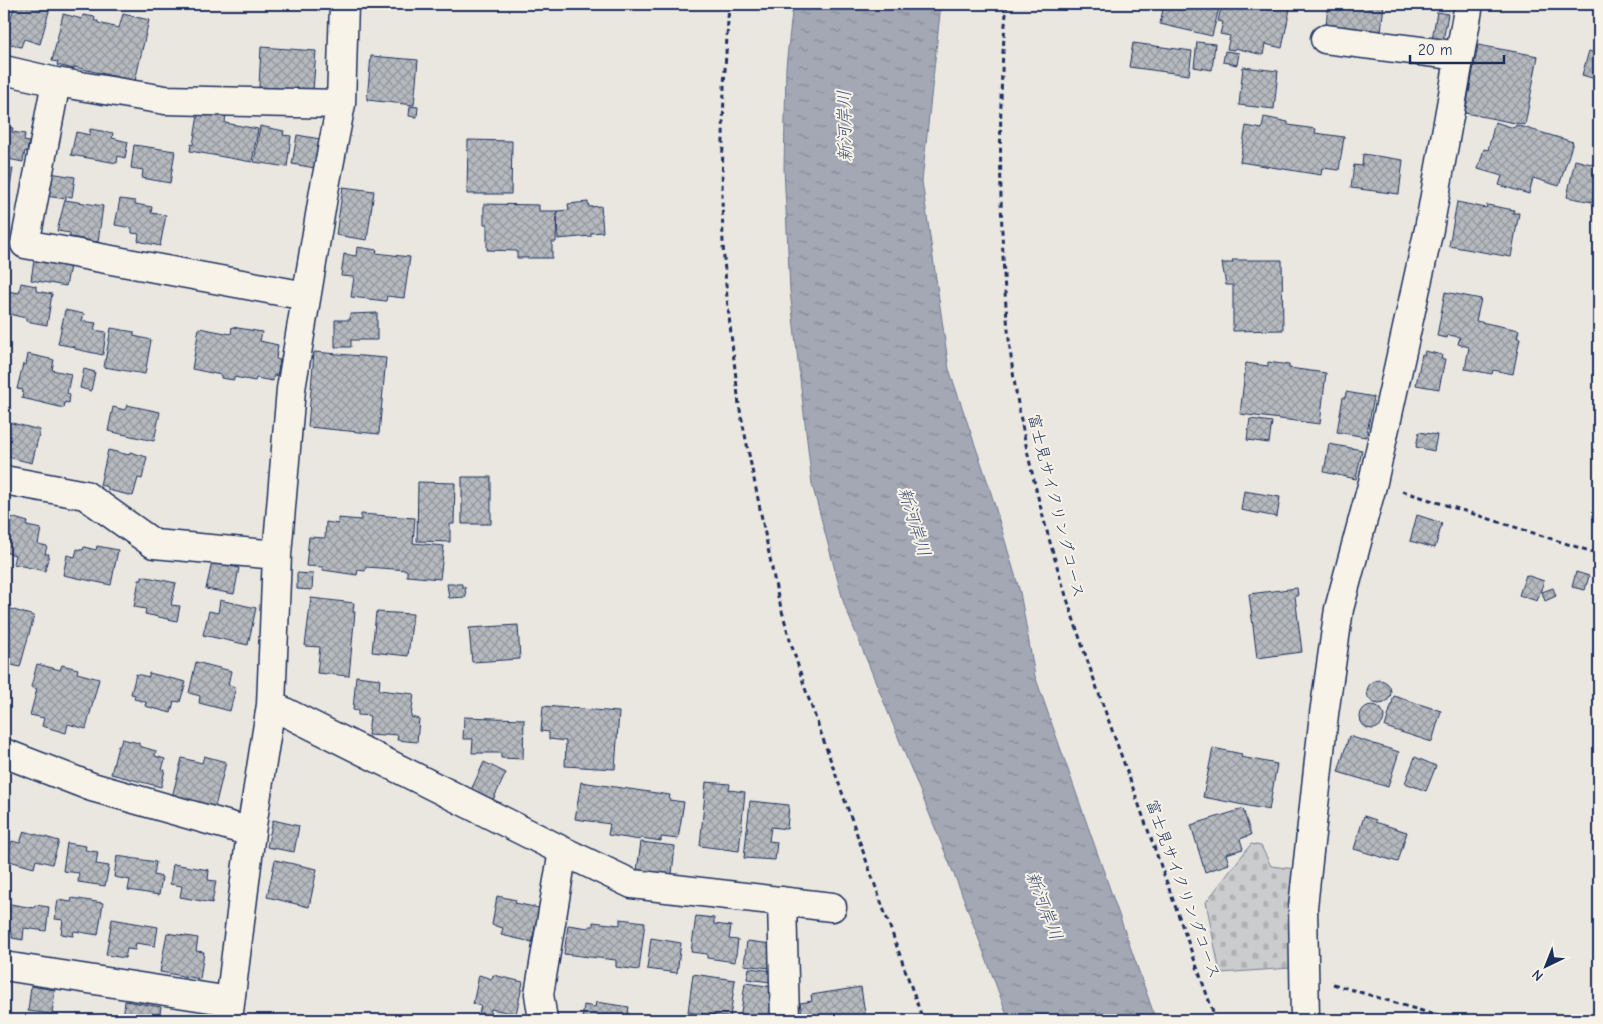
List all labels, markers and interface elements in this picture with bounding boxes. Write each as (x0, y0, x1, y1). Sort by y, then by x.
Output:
scale bar (1410, 32, 1504, 64)
text: 20 m (1418, 41, 1452, 59)
water label: 新河岸川 (834, 90, 856, 162)
street label: 富士見サイクリングコース (1024, 412, 1088, 600)
water label: 新河岸川 (893, 485, 935, 559)
street label: 富士見サイクリングコース (1142, 797, 1224, 981)
water label: 新河岸川 (1021, 869, 1067, 943)
north arrow (1520, 942, 1570, 992)
text: N (1528, 966, 1547, 984)

